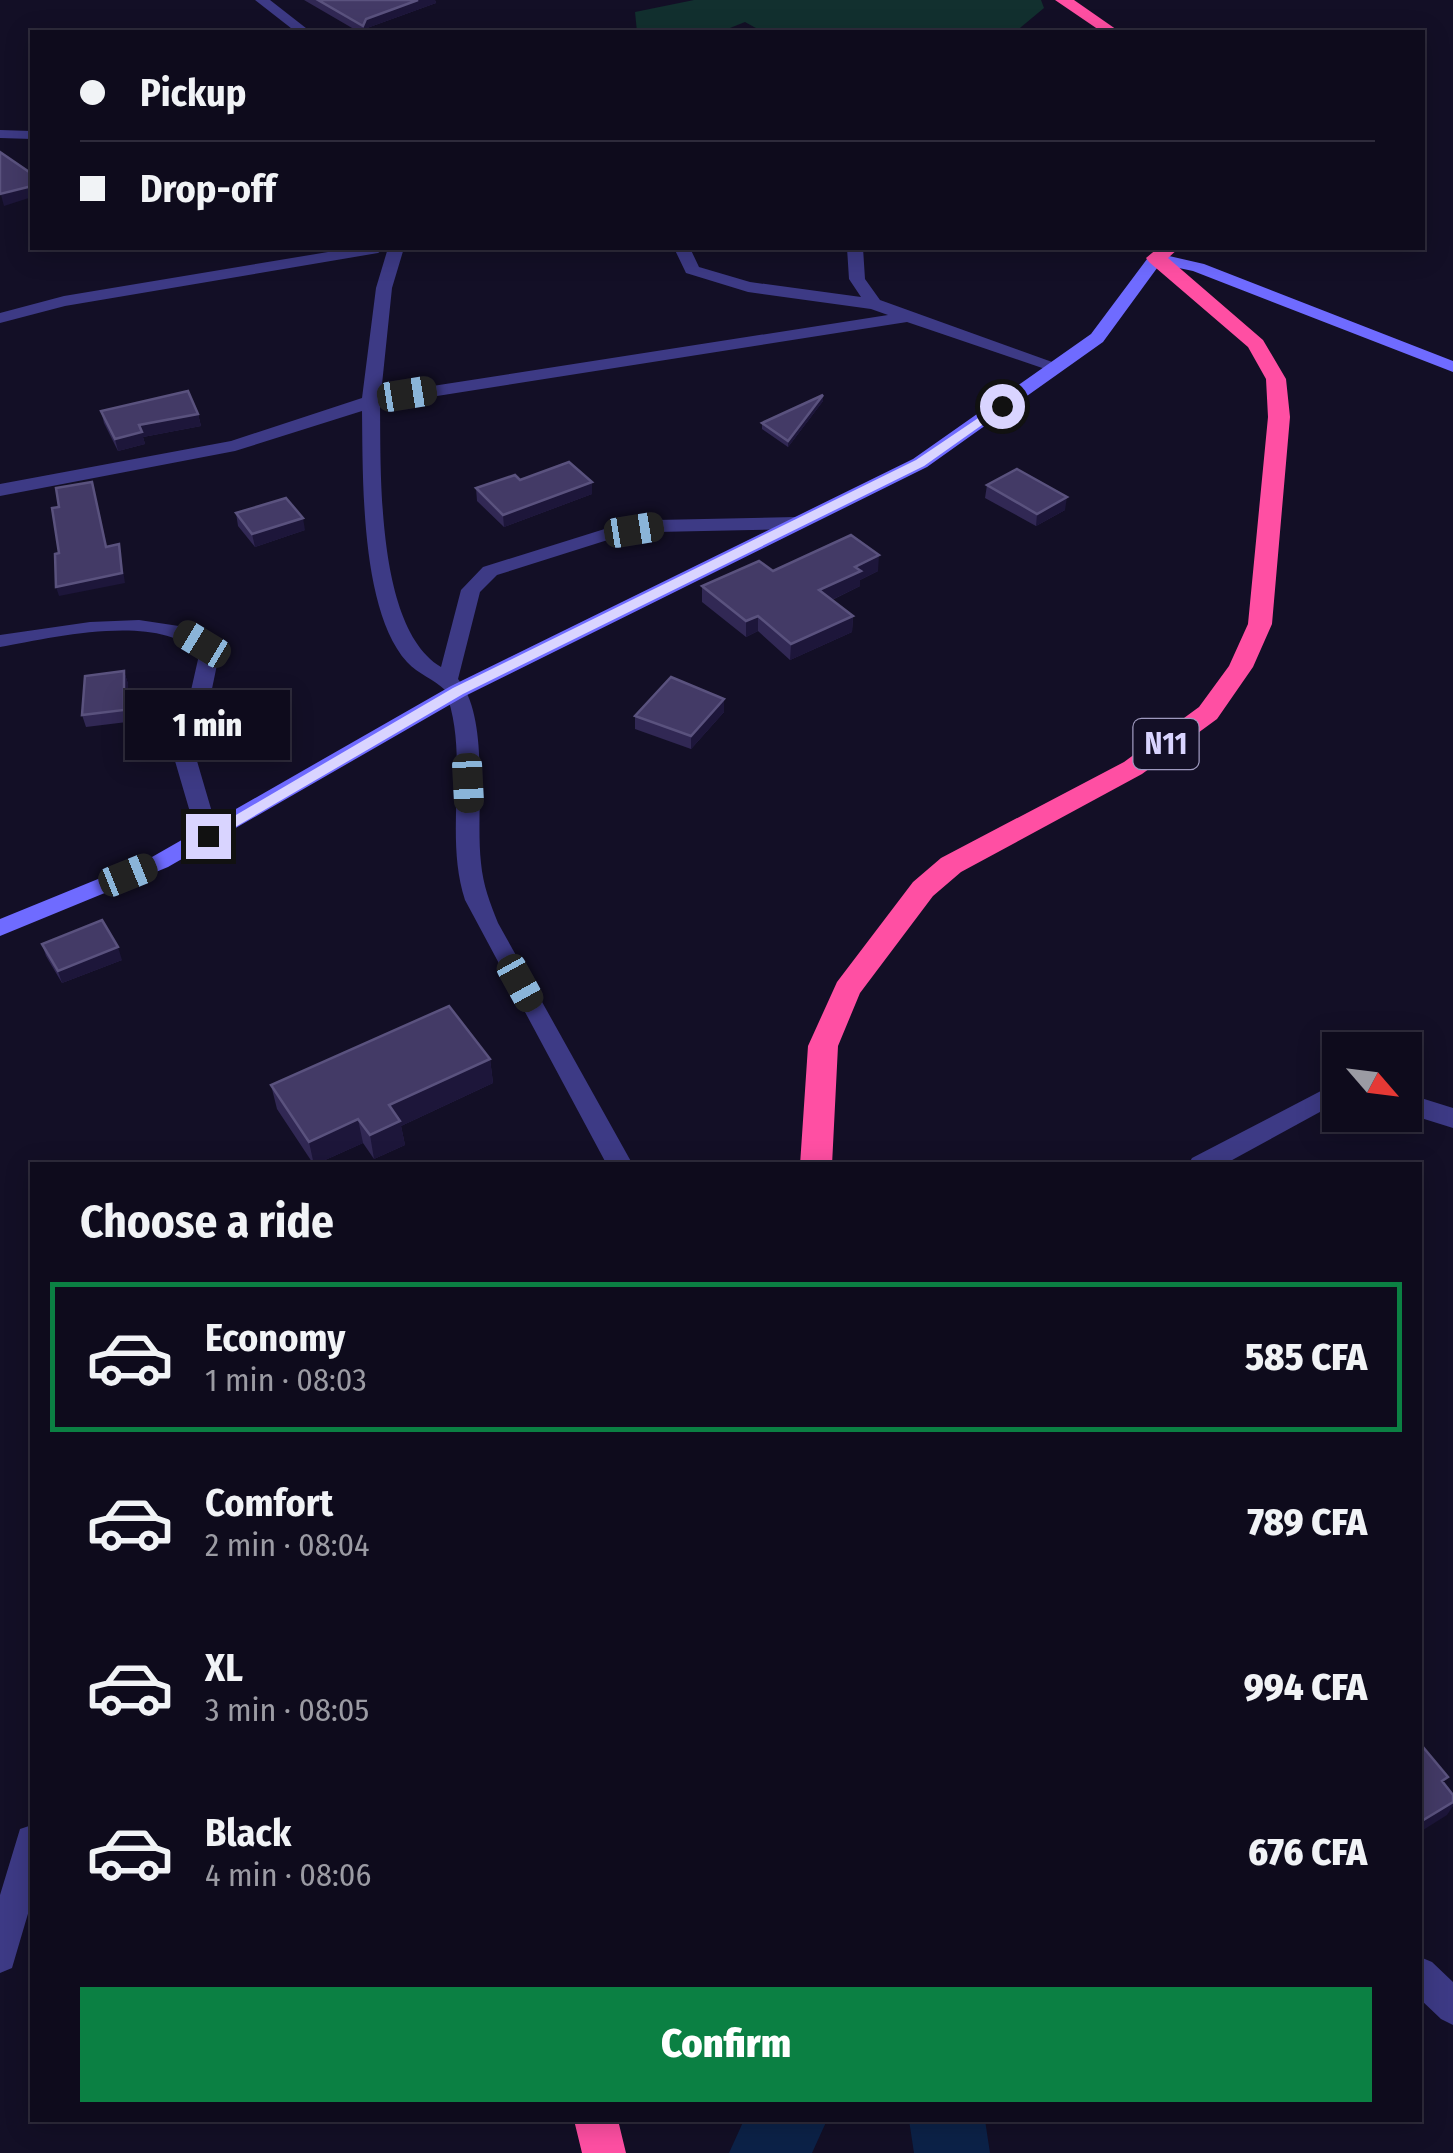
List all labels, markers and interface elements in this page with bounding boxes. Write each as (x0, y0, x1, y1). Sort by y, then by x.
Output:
text: Pickup (140, 70, 246, 116)
text: Drop-off (140, 166, 276, 212)
car (375, 374, 439, 414)
route start (980, 384, 1025, 429)
car (602, 510, 666, 550)
car (169, 616, 235, 672)
callout: 1 min (126, 691, 290, 761)
text: 1 min (173, 706, 242, 744)
road number: N11 (1134, 719, 1198, 769)
car (451, 752, 485, 814)
route end (186, 814, 231, 859)
car (95, 850, 161, 900)
car (492, 949, 548, 1017)
north arrow (1322, 1032, 1422, 1132)
map controls (1322, 1032, 1422, 1132)
text: Choose a ride (80, 1195, 334, 1249)
icon: car (85, 1312, 175, 1402)
text: Economy (205, 1315, 345, 1361)
text: 585 CFA (1245, 1334, 1367, 1380)
text: 1 min · 08:03 (205, 1361, 367, 1399)
icon: car (85, 1477, 175, 1567)
text: Comfort (205, 1480, 333, 1526)
text: 789 CFA (1247, 1499, 1367, 1545)
text: 2 min · 08:04 (205, 1526, 370, 1564)
icon: car (85, 1642, 175, 1732)
text: XL (205, 1645, 243, 1691)
text: 994 CFA (1244, 1664, 1367, 1710)
text: 3 min · 08:05 (205, 1691, 369, 1729)
icon: car (85, 1807, 175, 1897)
text: Black (205, 1810, 291, 1856)
text: 676 CFA (1248, 1829, 1367, 1875)
text: 4 min · 08:06 (205, 1856, 371, 1894)
button: Confirm (80, 1987, 1372, 2102)

